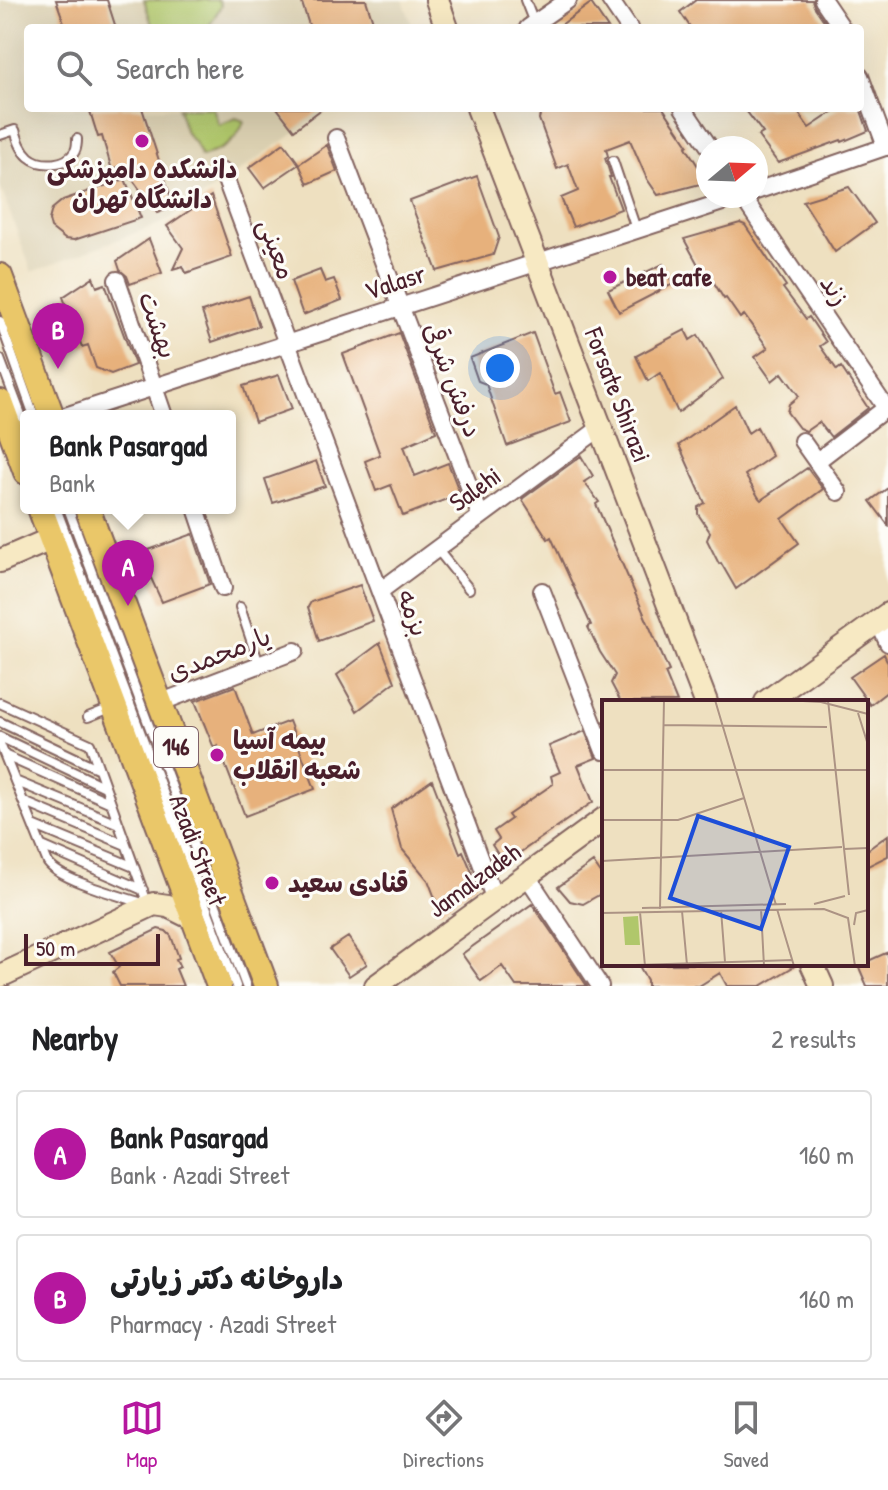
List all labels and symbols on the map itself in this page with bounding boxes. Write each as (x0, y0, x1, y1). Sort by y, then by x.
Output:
marker: دانشکده دامپزشکی دانشگاه تهران (133, 132, 151, 150)
north arrow (696, 136, 768, 208)
place label: دانشکده دامپزشکی دانشگاه تهران (47, 151, 237, 216)
street label: معینی (250, 213, 305, 284)
street label: Valasr (360, 255, 430, 308)
place label: beat cafe (626, 259, 713, 294)
street label: زند (812, 267, 859, 312)
marker: beat cafe (601, 268, 619, 286)
street label: بهشت (131, 287, 186, 363)
pin: B (32, 303, 84, 369)
street label: درفش شرقی (416, 317, 491, 442)
street label: Forsate Shirazi (576, 322, 660, 467)
your location (480, 348, 520, 388)
street label: Salehi (442, 458, 508, 519)
pin: A (102, 540, 154, 606)
street label: بزمه (389, 585, 438, 641)
street label: یارمحمدی (162, 618, 276, 689)
inset map (602, 700, 868, 966)
place label: بیمه آسیا شعبه انقلاب (233, 722, 361, 787)
road number: 146 (154, 727, 198, 767)
marker: بیمه آسیا شعبه انقلاب (208, 746, 226, 764)
street label: Azadi Street (161, 789, 236, 911)
street label: Jamalzadeh (420, 834, 527, 925)
place label: قنادی سعید (288, 865, 409, 900)
marker: قنادی سعید (263, 874, 281, 892)
scale bar (24, 930, 160, 966)

